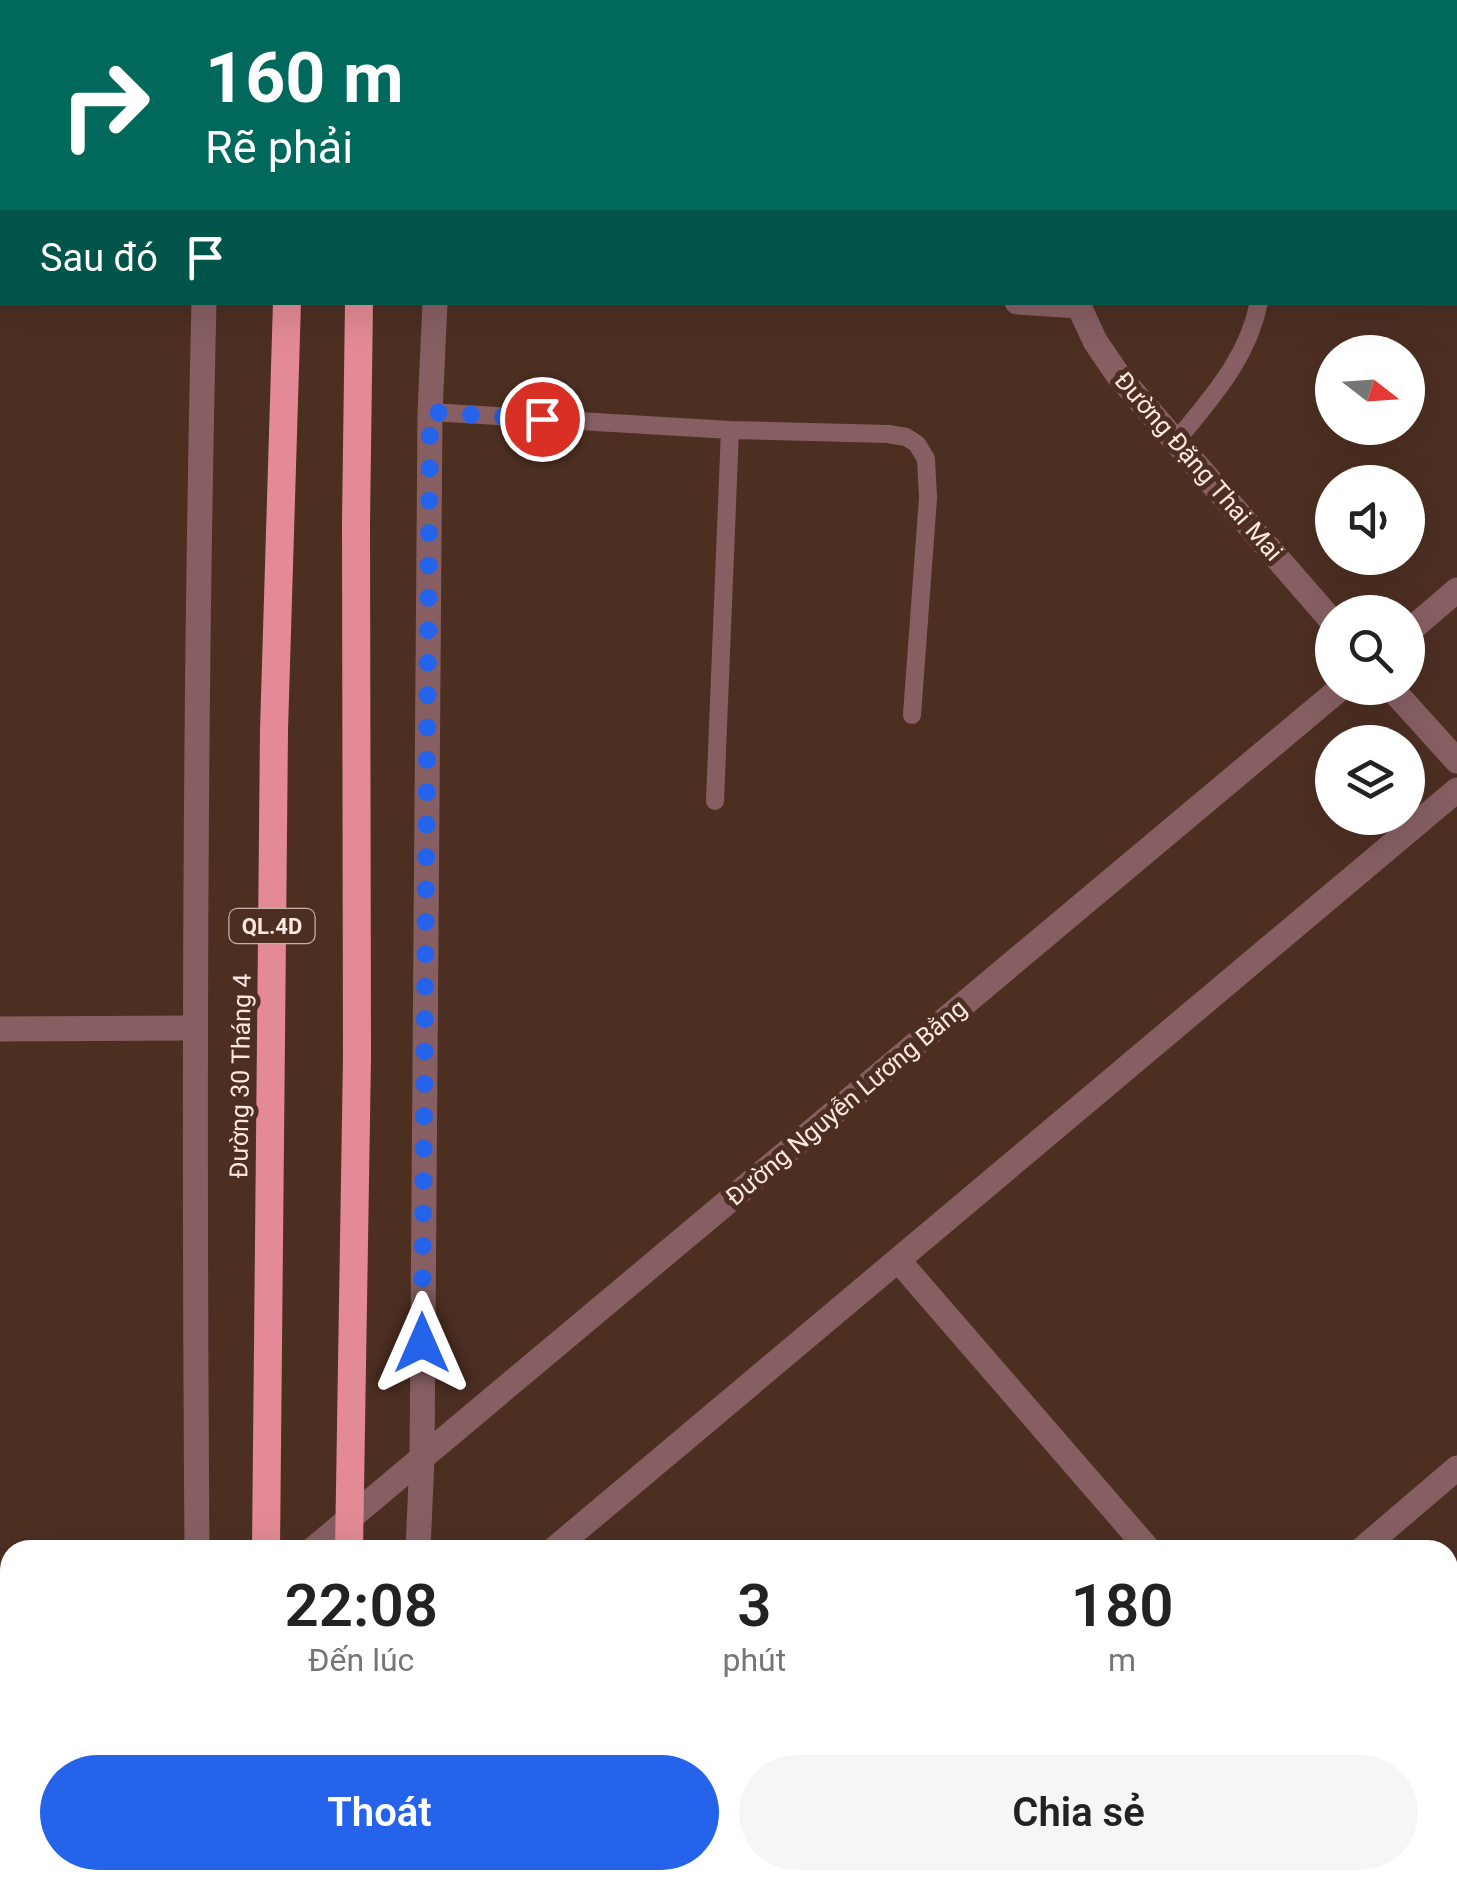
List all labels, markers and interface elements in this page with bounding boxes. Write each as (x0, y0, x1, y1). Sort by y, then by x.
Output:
text: 160 m (205, 37, 404, 119)
icon: right (40, 40, 170, 170)
text: Rẽ phải (205, 121, 353, 174)
icon: arrive (178, 230, 233, 285)
text: Sau đó (40, 236, 158, 280)
north arrow (1315, 335, 1425, 445)
map controls (1315, 335, 1425, 835)
street label: Đường Đặng Thai Mai (1109, 366, 1288, 567)
pin (500, 377, 585, 462)
icon: arrive (515, 392, 570, 447)
button: sound (1315, 465, 1425, 575)
button: search (1315, 595, 1425, 705)
button: layers (1315, 725, 1425, 835)
road number: QL.4D (230, 909, 314, 943)
street label: Đường 30 Tháng 4 (224, 973, 257, 1179)
street label: Đường Nguyễn Lương Bằng (720, 993, 972, 1211)
position arrow (370, 1291, 474, 1395)
text: 22:08 (284, 1570, 438, 1641)
text: 3 (737, 1570, 771, 1641)
text: 180 (1071, 1570, 1173, 1641)
text: Đến lúc (308, 1641, 414, 1679)
text: phút (722, 1641, 786, 1679)
text: m (1108, 1641, 1136, 1679)
button: Thoát (40, 1755, 719, 1870)
button: Chia sẻ (739, 1755, 1418, 1870)

